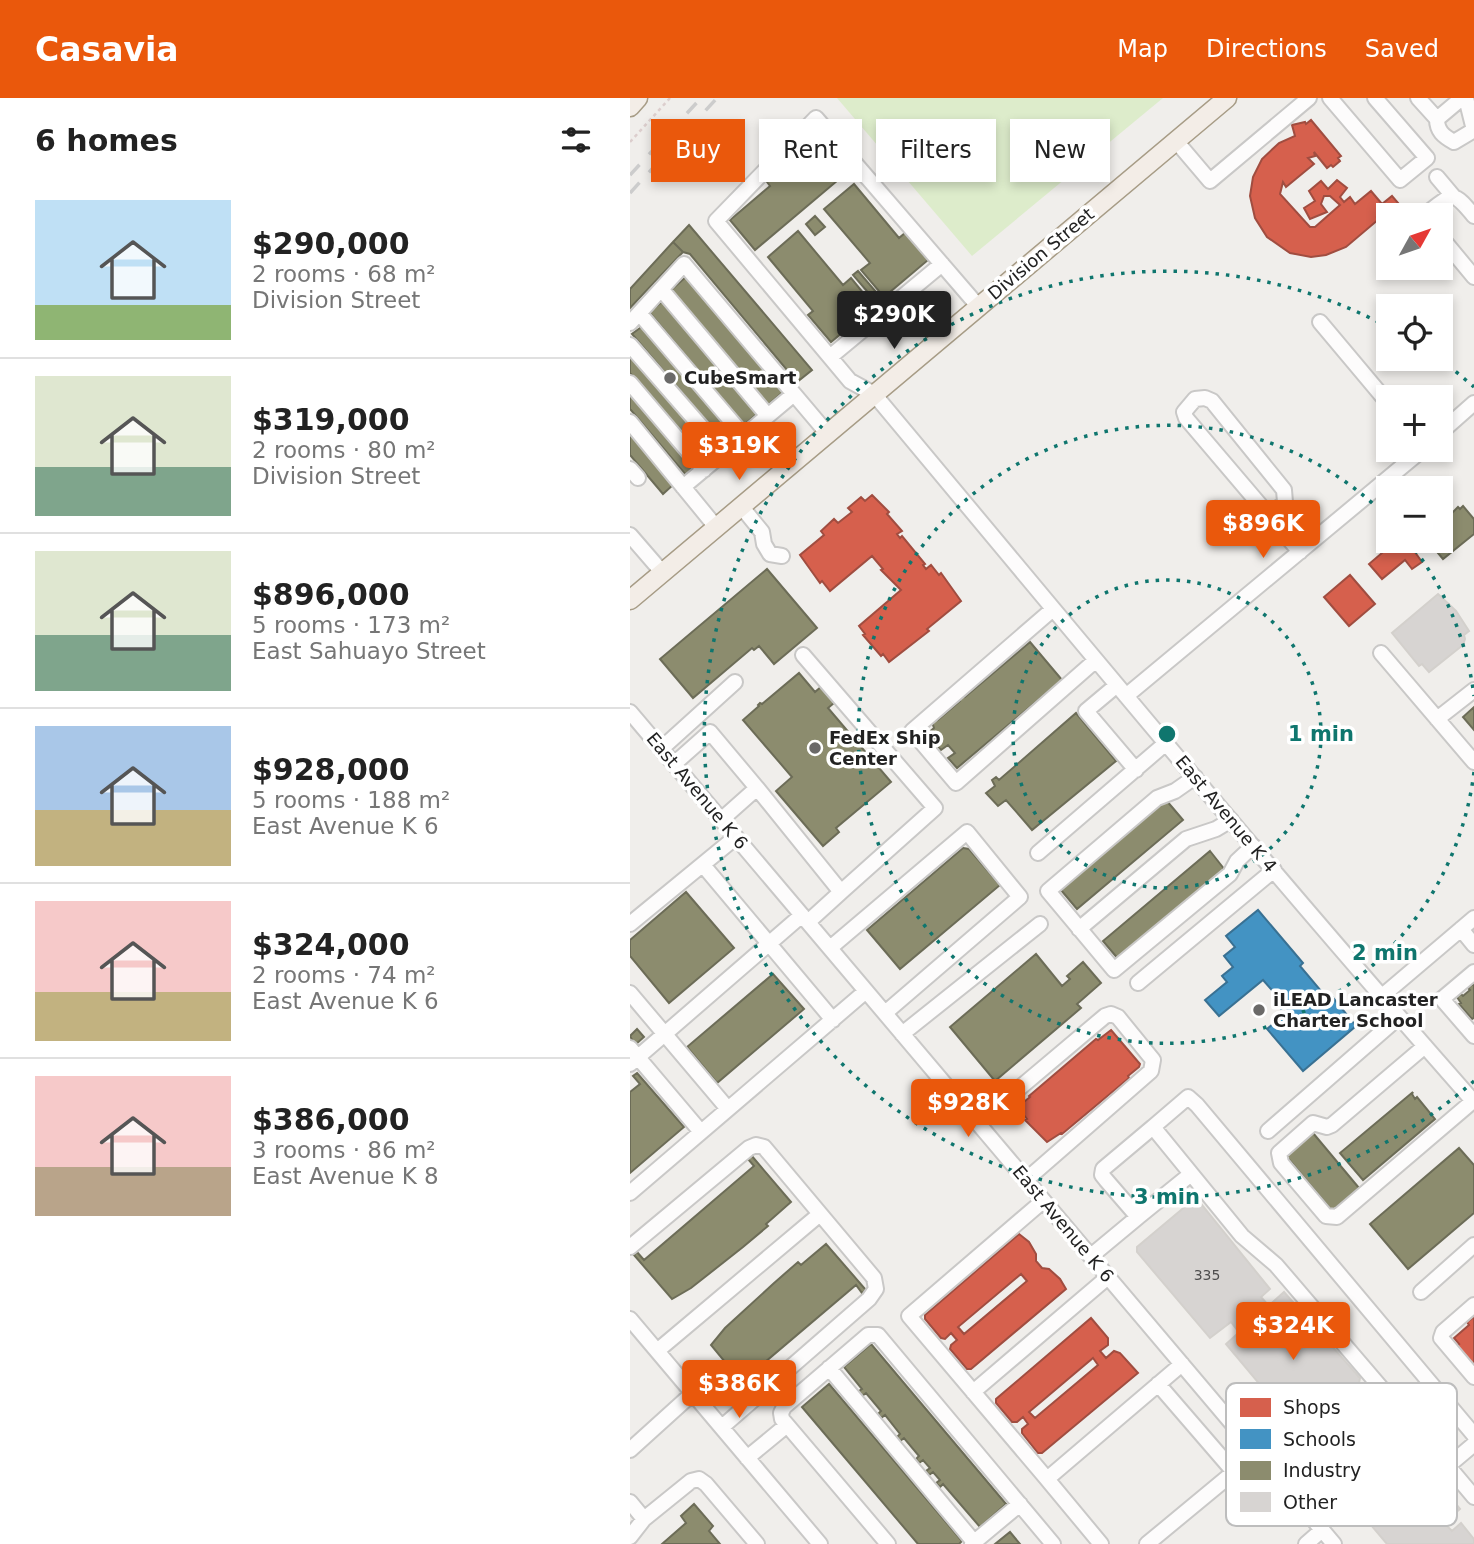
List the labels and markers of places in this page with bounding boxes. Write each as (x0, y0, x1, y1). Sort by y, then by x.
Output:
pin: $290K (845, 292, 943, 351)
place label: CubeSmart (684, 367, 797, 388)
marker: CubeSmart (662, 370, 678, 386)
pin: $319K (690, 422, 788, 482)
pin: $896K (1214, 500, 1312, 560)
centre of rings (1155, 722, 1179, 746)
place label: FedEx Ship Center (829, 727, 941, 769)
marker: FedEx Ship Center (807, 740, 823, 756)
place label: iLEAD Lancaster Charter School (1273, 989, 1438, 1031)
marker: iLEAD Lancaster Charter School (1251, 1002, 1267, 1018)
pin: $928K (919, 1080, 1017, 1139)
pin: $324K (1244, 1302, 1342, 1362)
pin: $386K (690, 1360, 788, 1420)

